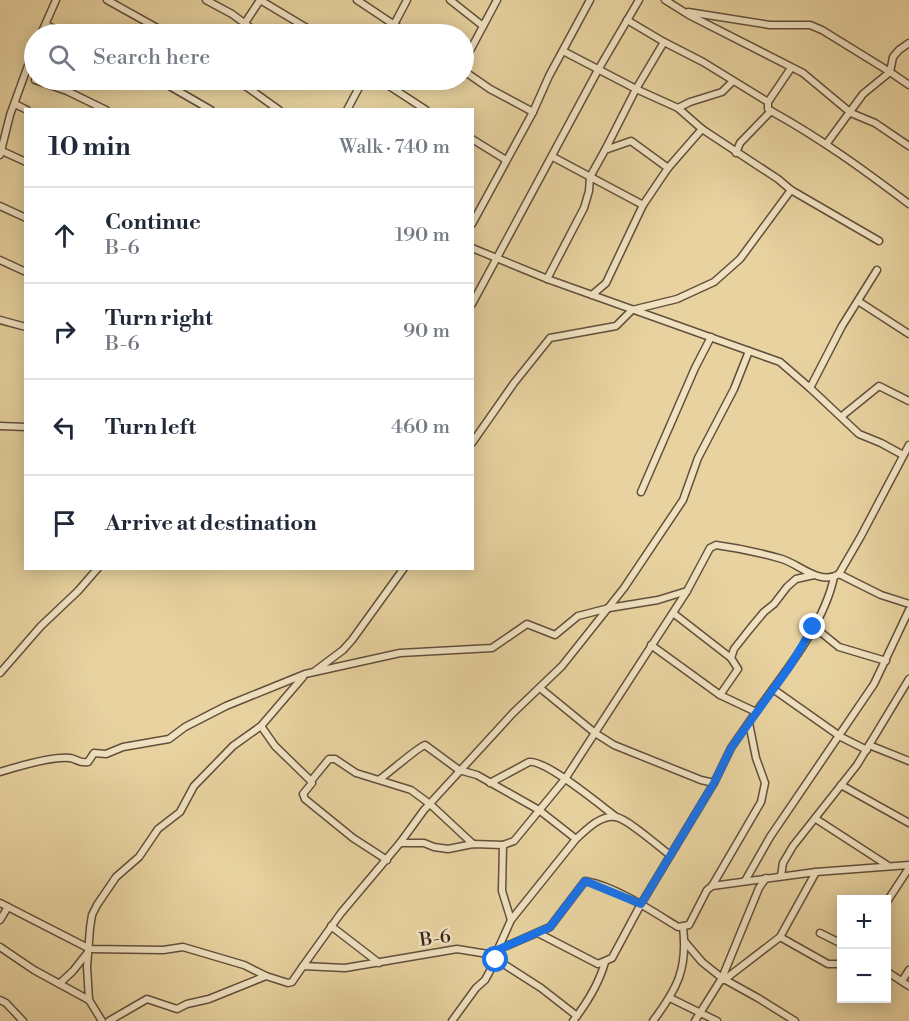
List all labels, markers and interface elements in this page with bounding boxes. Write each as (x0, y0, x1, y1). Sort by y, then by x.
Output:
search box (24, 24, 474, 90)
icon: search (45, 41, 78, 74)
text: Search here (93, 44, 210, 71)
text: 10 min (48, 131, 131, 163)
text: Walk · 740 m (339, 135, 450, 160)
text: Continue (105, 209, 201, 236)
icon: ahead (48, 219, 81, 252)
text: 190 m (395, 223, 450, 248)
text: B-6 (105, 236, 140, 261)
text: Turn right (105, 305, 213, 332)
icon: right (48, 315, 81, 348)
text: 90 m (403, 319, 450, 344)
text: B-6 (105, 332, 140, 357)
icon: left (48, 411, 81, 444)
text: Turn left (105, 414, 196, 441)
text: 460 m (391, 415, 450, 440)
icon: arrive (48, 507, 81, 540)
text: Arrive at destination (105, 510, 317, 537)
route end (799, 613, 825, 639)
map controls (837, 895, 891, 1003)
button: + (837, 895, 891, 949)
street label: B-6 (417, 925, 452, 952)
route start (482, 946, 508, 972)
button: − (837, 949, 891, 1003)

